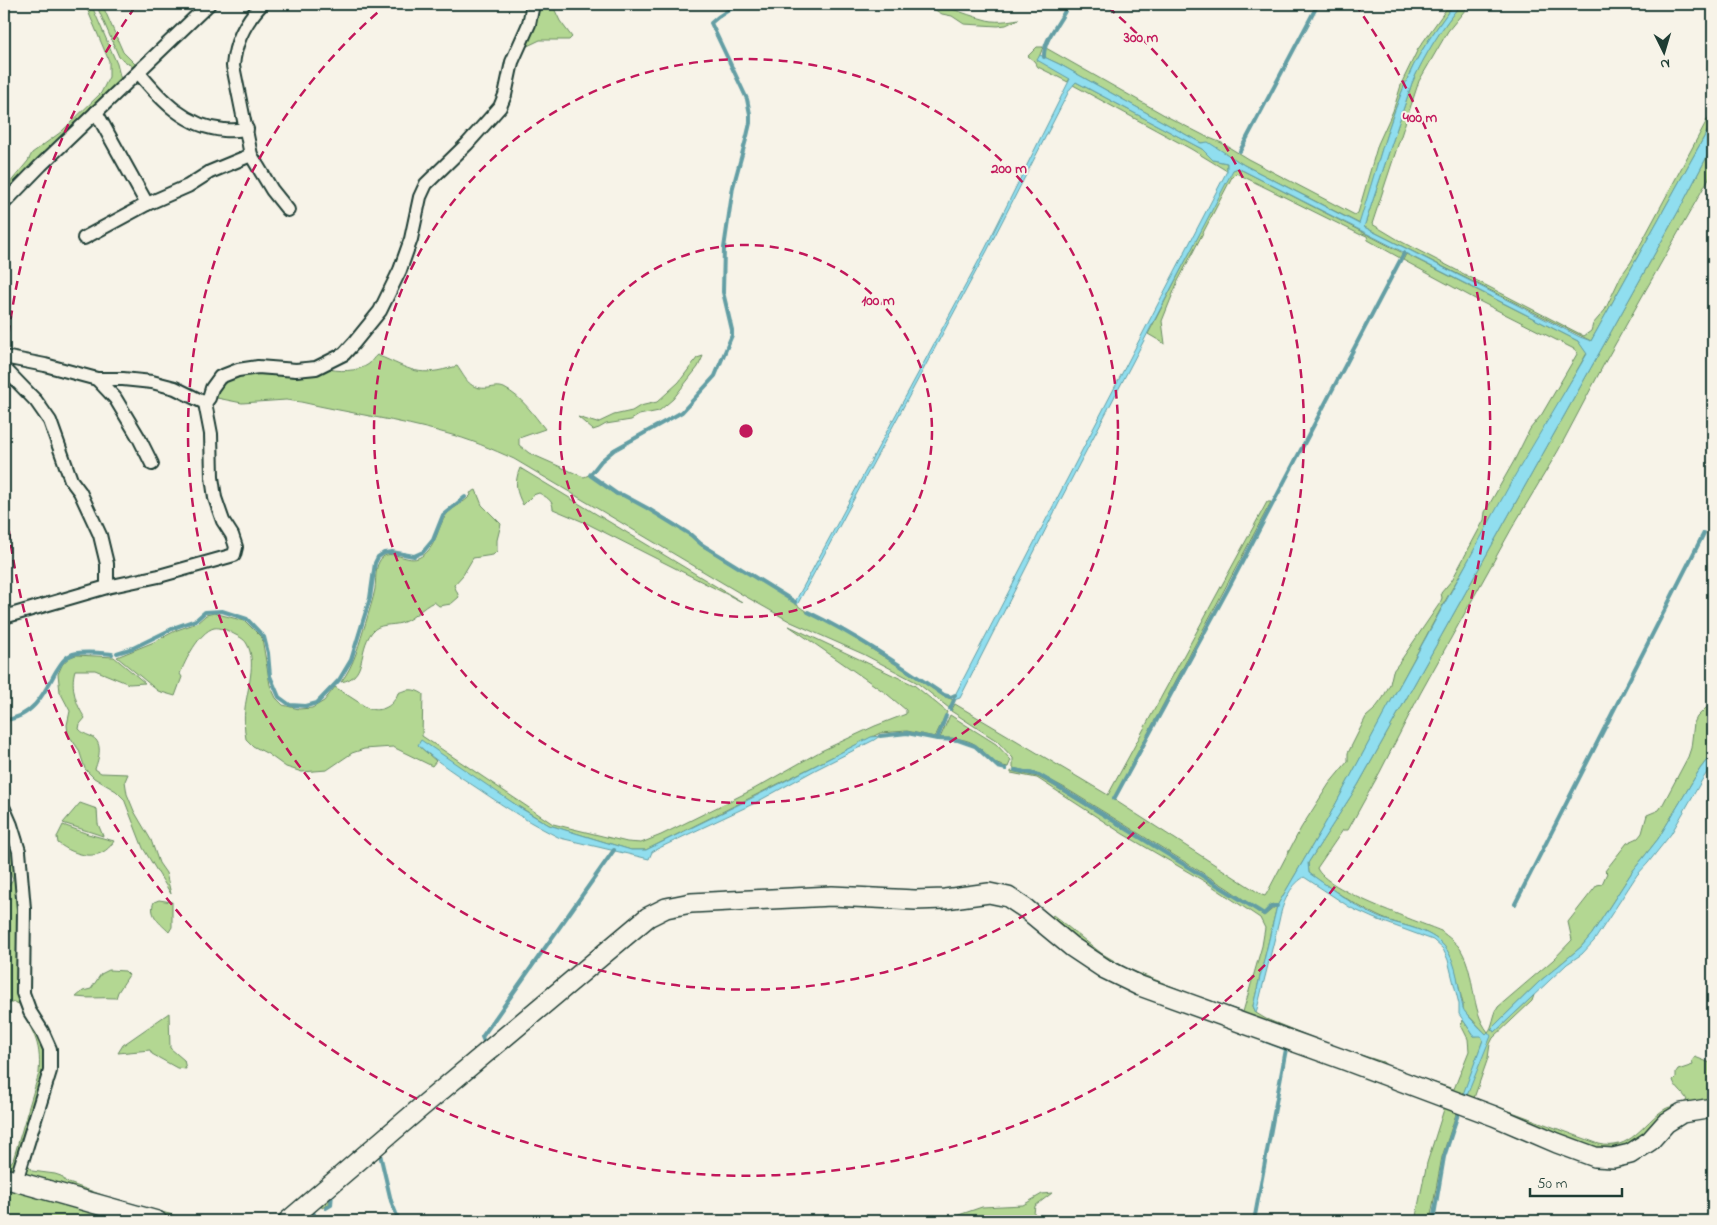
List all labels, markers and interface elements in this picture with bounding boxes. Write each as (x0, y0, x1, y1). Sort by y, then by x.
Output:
text: 300 m (1123, 27, 1159, 49)
north arrow (1640, 28, 1690, 78)
text: N (1659, 53, 1671, 74)
text: 400 m (1402, 107, 1438, 129)
text: 200 m (990, 158, 1027, 180)
text: 100 m (861, 290, 895, 312)
centre of rings (737, 422, 755, 440)
scale bar (1530, 1165, 1622, 1197)
text: 50 m (1537, 1173, 1568, 1195)

